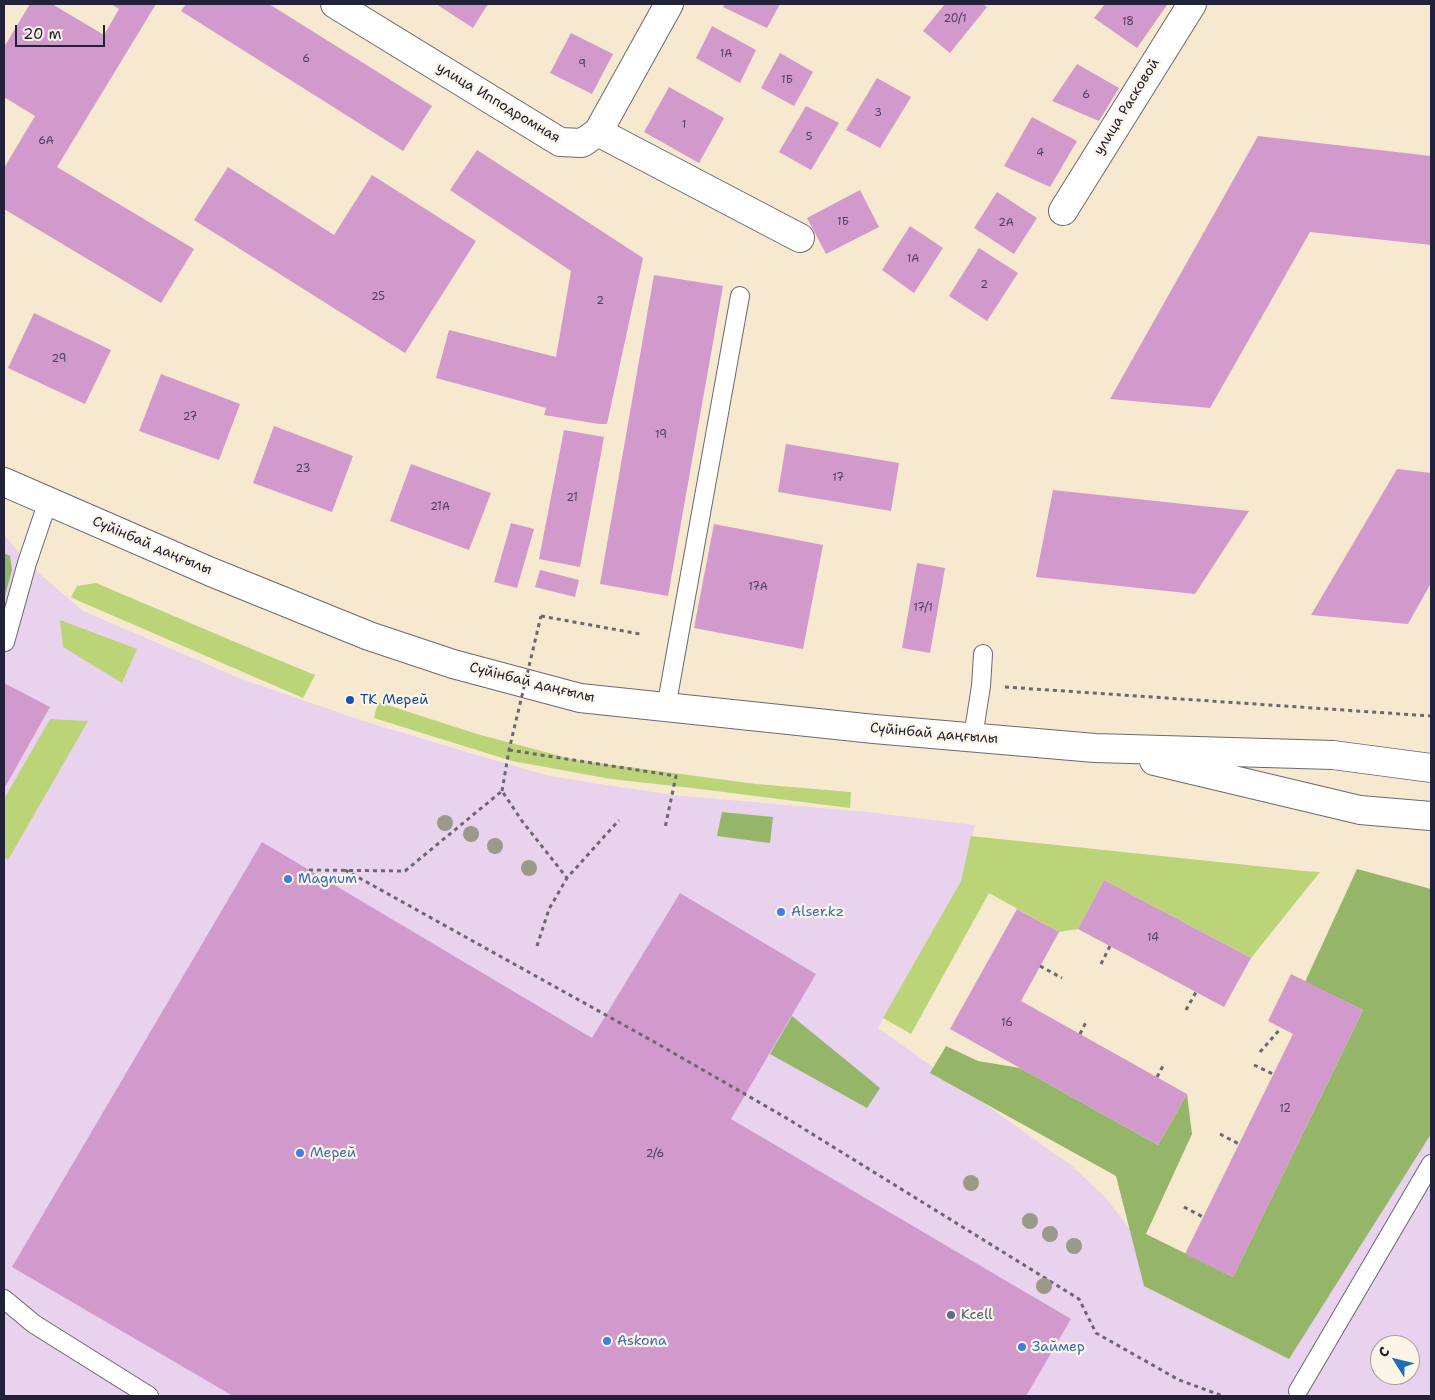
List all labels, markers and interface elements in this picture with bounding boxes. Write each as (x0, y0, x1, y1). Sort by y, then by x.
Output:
house number: 20/1 (943, 12, 967, 26)
scale bar (18, 15, 108, 47)
house number: 18 (1122, 15, 1134, 29)
text: 20 m (23, 24, 62, 44)
house number: 1А (720, 47, 732, 61)
house number: 6 (302, 52, 310, 66)
street label: улица Расковой (1091, 56, 1163, 158)
house number: 9 (578, 57, 586, 71)
street label: улица Ипподромная (433, 59, 563, 147)
house number: 1Б (781, 73, 793, 87)
house number: 6 (1082, 88, 1090, 102)
house number: 3 (874, 106, 882, 120)
house number: 1 (682, 118, 686, 132)
house number: 5 (806, 130, 812, 144)
house number: 6А (38, 134, 54, 148)
house number: 4 (1036, 146, 1044, 160)
house number: 1Б (837, 215, 849, 229)
house number: 2А (998, 216, 1014, 230)
house number: 1А (907, 252, 919, 266)
house number: 2 (980, 278, 988, 292)
house number: 25 (371, 290, 385, 304)
house number: 2 (596, 294, 604, 308)
house number: 29 (52, 352, 66, 366)
house number: 27 (183, 410, 197, 424)
house number: 19 (655, 428, 667, 442)
house number: 23 (296, 462, 310, 476)
house number: 17 (832, 471, 844, 485)
house number: 21 (566, 491, 578, 505)
house number: 21А (430, 500, 450, 514)
street label: Сүйінбай даңғылы (90, 513, 214, 579)
house number: 17А (748, 580, 768, 594)
house number: 17/1 (913, 601, 933, 615)
street label: Сүйінбай даңғылы (468, 659, 596, 707)
place label: ТК Мерей (360, 692, 428, 708)
marker: ТК Мерей (344, 694, 356, 706)
street label: Сүйінбай даңғылы (869, 720, 999, 748)
place label: Magnum (298, 871, 357, 887)
marker: Magnum (282, 873, 294, 885)
place label: Alser.kz (791, 904, 844, 920)
marker: Alser.kz (775, 906, 787, 918)
house number: 14 (1147, 931, 1159, 945)
house number: 16 (1001, 1016, 1013, 1030)
house number: 12 (1279, 1102, 1291, 1116)
place label: Мерей (310, 1145, 356, 1161)
marker: Мерей (294, 1147, 306, 1159)
house number: 2/6 (646, 1147, 664, 1161)
place label: Kcell (961, 1307, 993, 1323)
marker: Kcell (945, 1309, 957, 1321)
place label: Askona (617, 1333, 667, 1349)
marker: Askona (601, 1335, 613, 1347)
north arrow (1370, 1335, 1420, 1385)
place label: Займер (1032, 1339, 1085, 1355)
marker: Займер (1016, 1341, 1028, 1353)
text: С (1374, 1343, 1393, 1361)

